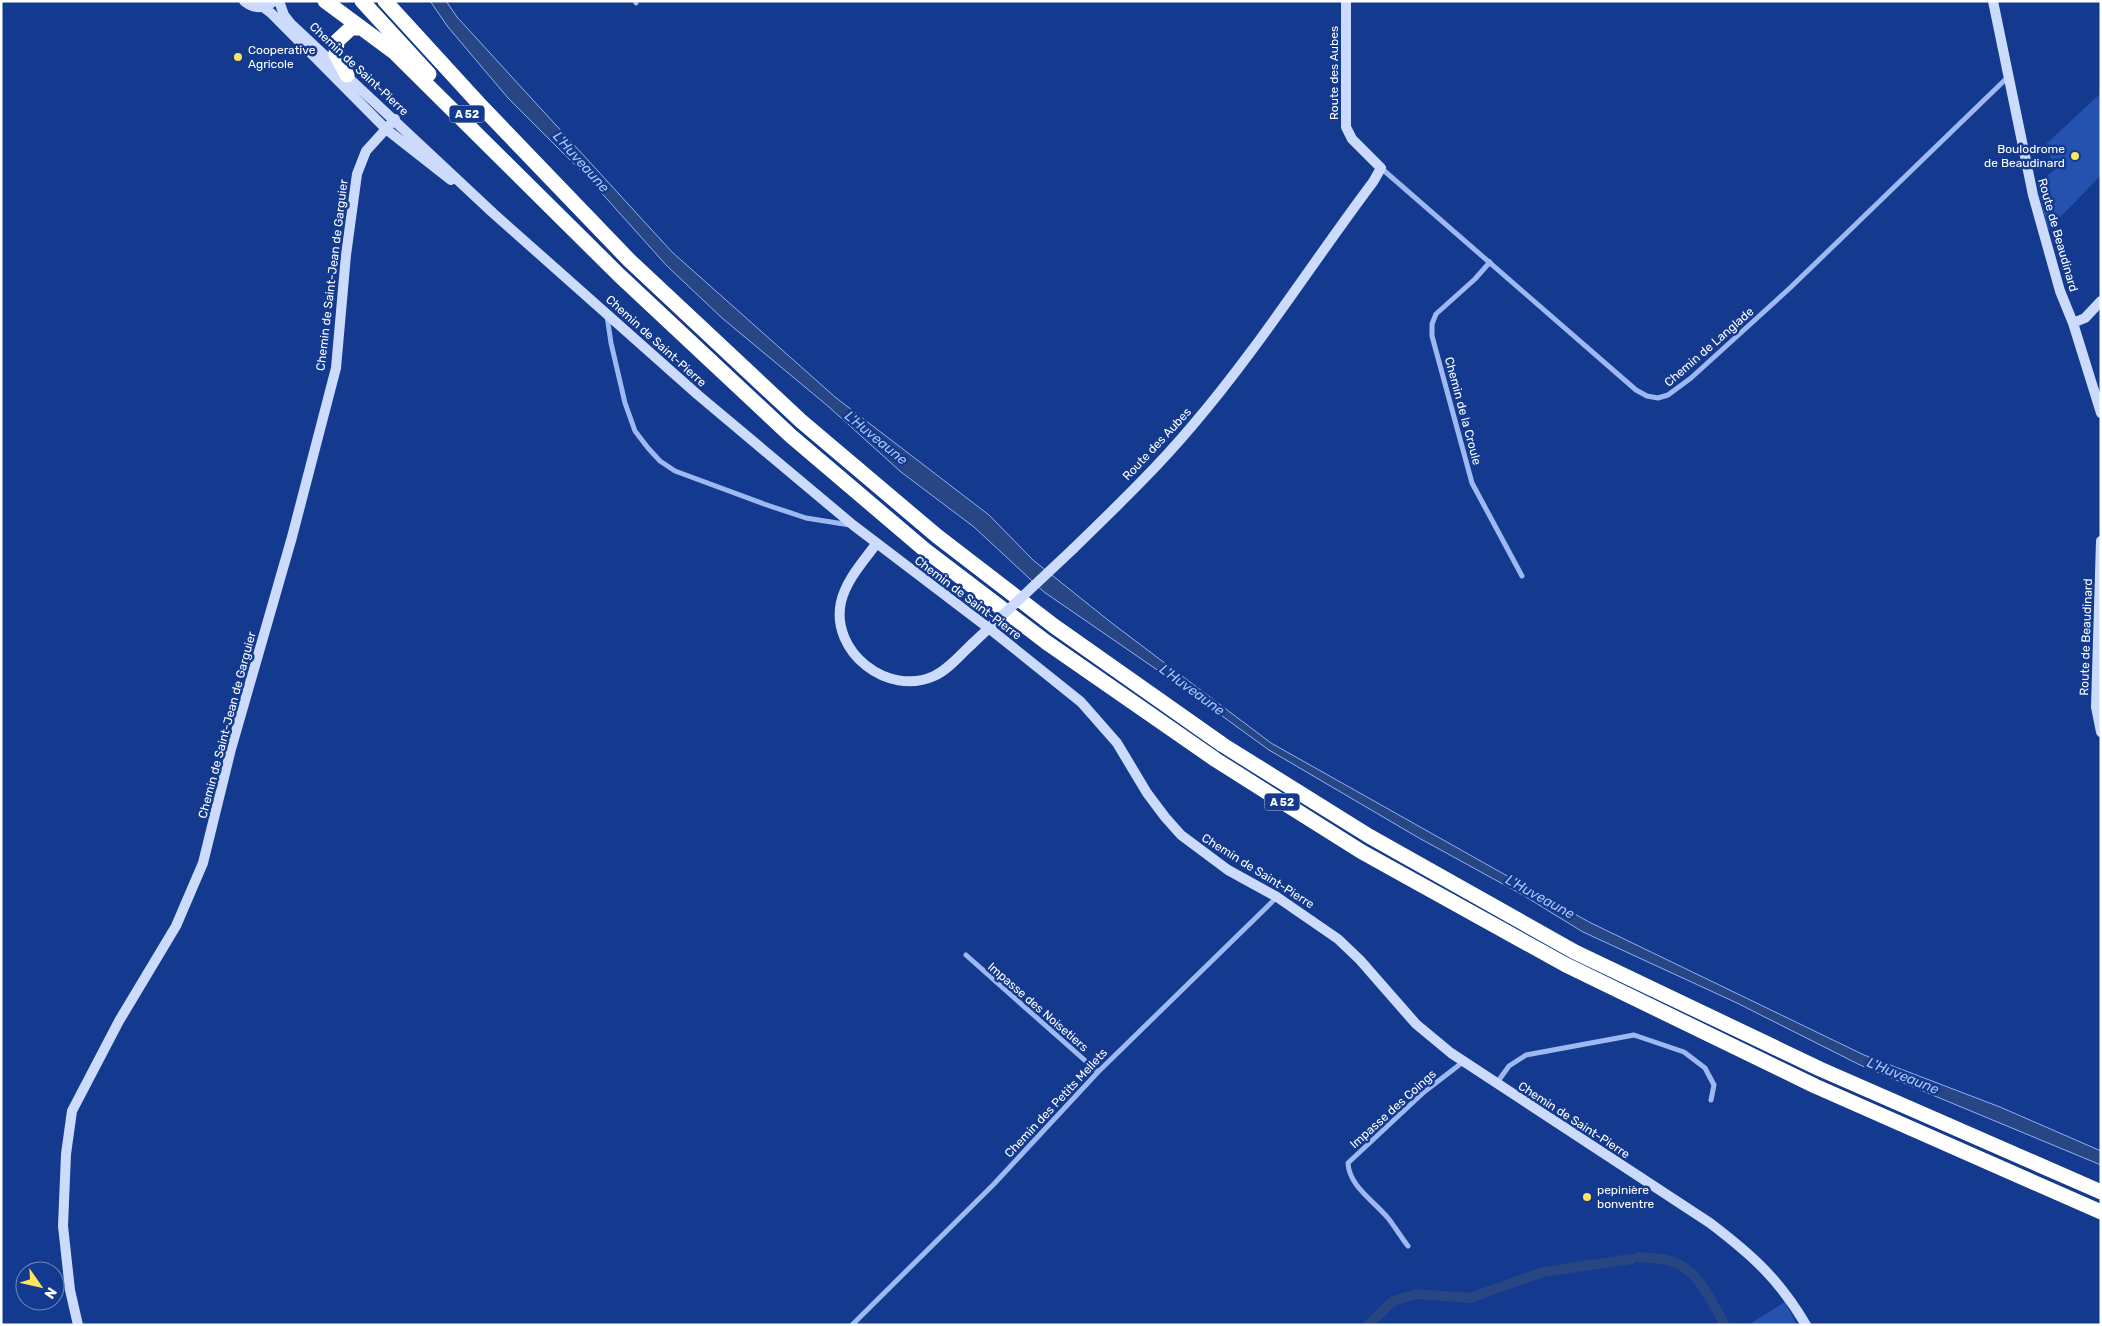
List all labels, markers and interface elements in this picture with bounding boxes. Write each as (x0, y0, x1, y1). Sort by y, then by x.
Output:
street label: Chemin de Saint-Pierre (307, 20, 412, 119)
street label: Route des Aubes (1327, 26, 1341, 120)
place label: Cooperative Agricole (248, 43, 316, 71)
marker: Cooperative Agricole (232, 51, 244, 63)
road number: A 52 (450, 106, 484, 122)
water label: L'Huveaune (549, 128, 613, 196)
place label: Boulodrome de Beaudinard (1984, 142, 2065, 170)
marker: Boulodrome de Beaudinard (2069, 150, 2081, 162)
street label: Route de Beaudinard (2035, 177, 2081, 293)
street label: Chemin de Saint-Jean de Garguier (313, 178, 351, 372)
street label: Chemin de Saint-Pierre (603, 292, 709, 390)
street label: Chemin de Langlade (1661, 304, 1757, 390)
street label: Chemin de la Croule (1442, 355, 1484, 467)
street label: Route des Aubes (1120, 405, 1194, 483)
water label: L'Huveaune (841, 407, 911, 469)
street label: Chemin de Saint-Pierre (912, 553, 1024, 643)
street label: Route de Beaudinard (2077, 578, 2095, 696)
street label: Chemin de Saint-Jean de Garguier (195, 630, 259, 820)
water label: L'Huveaune (1156, 661, 1228, 719)
road number: A 52 (1264, 794, 1300, 810)
street label: Chemin de Saint-Pierre (1199, 831, 1317, 912)
water label: L'Huveaune (1503, 871, 1578, 923)
street label: Impasse des Noisetiers (985, 960, 1091, 1054)
street label: Chemin des Petits Mellets (1002, 1046, 1110, 1160)
water label: L'Huveaune (1865, 1054, 1942, 1098)
street label: Impasse des Coings (1347, 1067, 1439, 1151)
street label: Chemin de Saint-Pierre (1516, 1079, 1633, 1161)
place label: pepinière bonventre (1597, 1183, 1655, 1211)
marker: pepinière bonventre (1581, 1191, 1593, 1203)
north arrow (15, 1261, 65, 1311)
text: N (40, 1284, 60, 1302)

